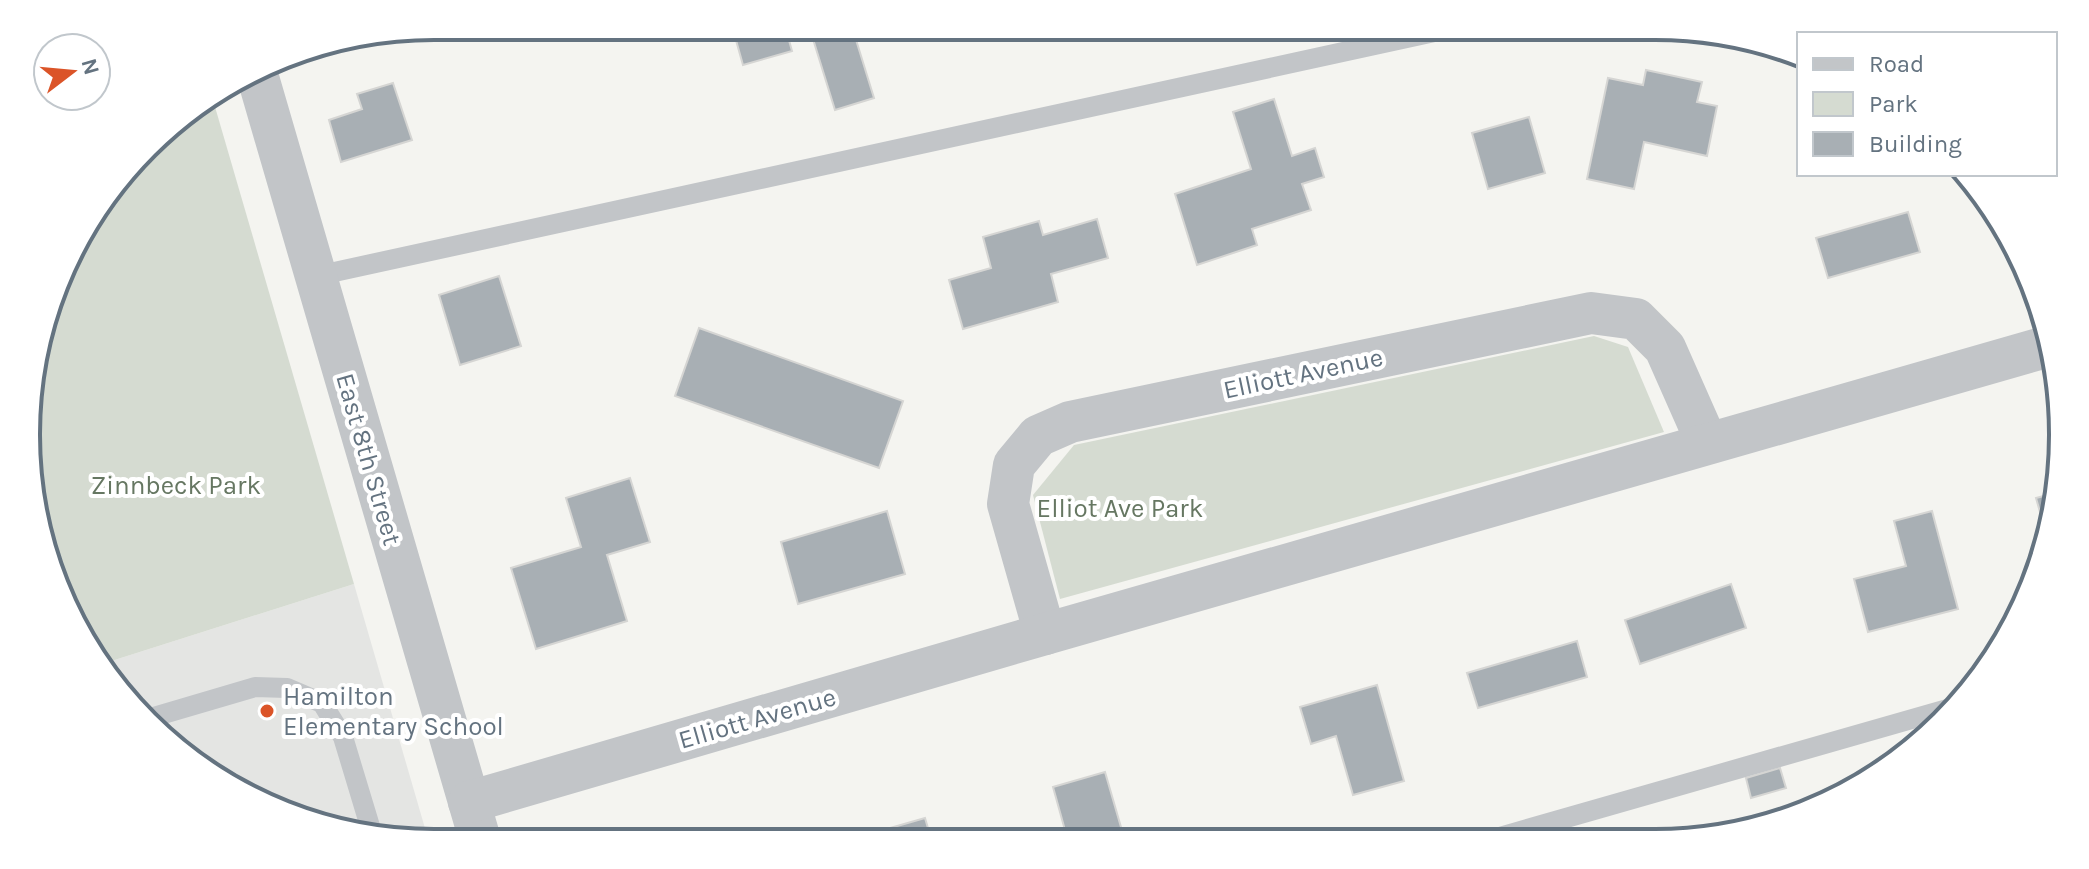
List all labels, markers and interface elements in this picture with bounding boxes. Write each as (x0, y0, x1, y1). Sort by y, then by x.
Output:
north arrow (32, 32, 112, 112)
legend (1797, 32, 2057, 176)
text: Road (1869, 50, 1924, 78)
text: N (76, 56, 105, 78)
text: Park (1869, 90, 1918, 118)
text: Building (1869, 130, 1962, 158)
street label: Elliott Avenue (1220, 341, 1386, 406)
street label: East 8th Street (329, 370, 408, 549)
park label: Zinnbeck Park (91, 470, 261, 501)
park label: Elliot Ave Park (1037, 493, 1203, 524)
place label: Hamilton Elementary School (283, 681, 504, 742)
street label: Elliott Avenue (675, 681, 839, 756)
marker: Hamilton Elementary School (258, 702, 276, 720)

